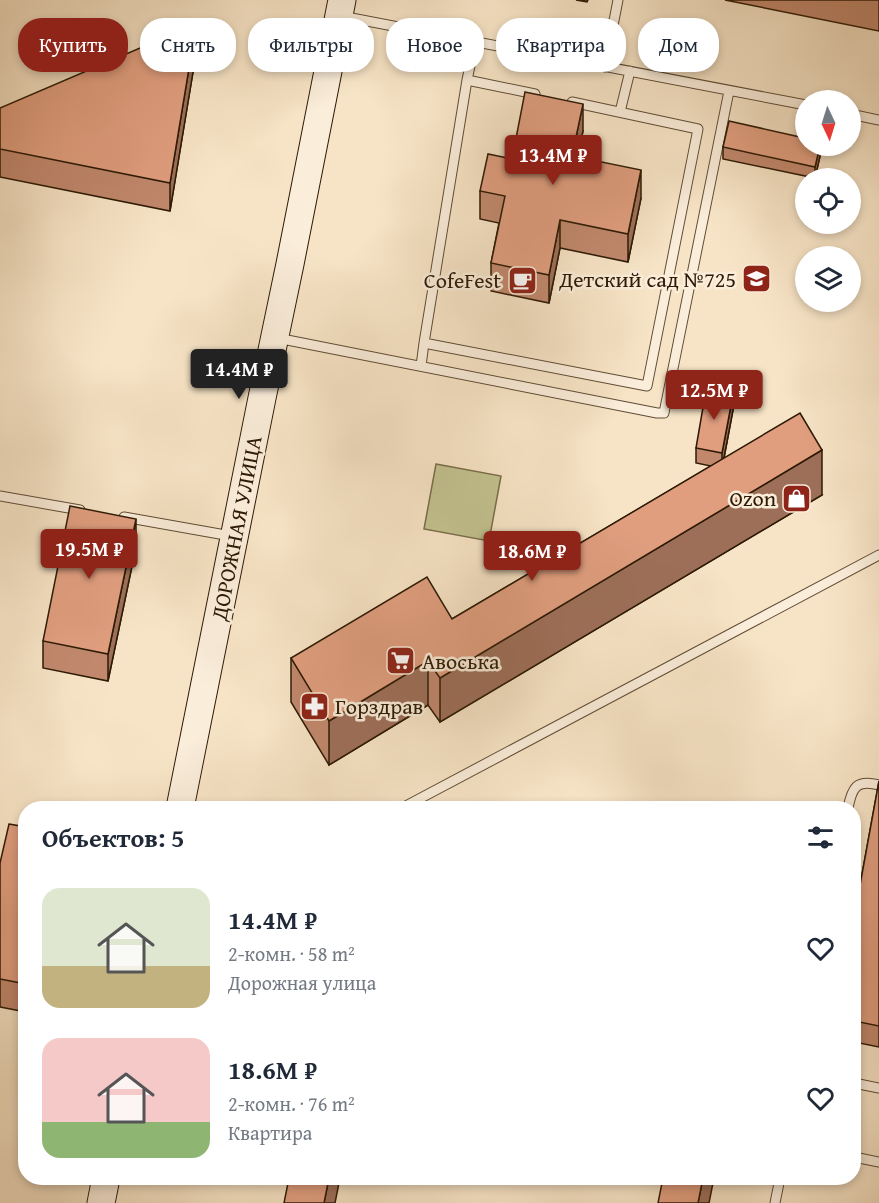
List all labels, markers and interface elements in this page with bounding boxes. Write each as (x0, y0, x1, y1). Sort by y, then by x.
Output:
chip: Купить (18, 18, 128, 72)
chip: Снять (140, 18, 236, 72)
chip: Фильтры (248, 18, 374, 72)
chip: Новое (386, 18, 484, 72)
chip: Квартира (496, 18, 626, 72)
chip: Дом (638, 18, 719, 72)
north arrow (795, 90, 861, 156)
map controls (795, 90, 861, 312)
pin: 13.4M ₽ (498, 135, 608, 186)
text: 13.4M ₽ (519, 140, 587, 169)
button: locate (795, 168, 861, 234)
button: layers (795, 246, 861, 312)
place label: Детский сад №725 (558, 263, 736, 295)
school or university icon: Детский сад №725 (741, 263, 773, 295)
place label: CofeFest (424, 264, 501, 296)
cafe icon: CofeFest (506, 264, 538, 296)
pin: 14.4M ₽ (184, 349, 294, 400)
text: 14.4M ₽ (205, 354, 273, 383)
pin: 12.5M ₽ (659, 370, 769, 421)
text: 12.5M ₽ (680, 375, 748, 404)
street label: ДОРОЖНАЯ УЛИЦА (202, 432, 270, 624)
place label: Ozon (729, 482, 777, 514)
shop icon: Ozon (781, 482, 813, 514)
pin: 19.5M ₽ (34, 529, 144, 580)
pin: 18.6M ₽ (477, 531, 587, 582)
text: 19.5M ₽ (55, 534, 123, 563)
text: 18.6M ₽ (498, 536, 566, 565)
supermarket icon: Авоська (385, 645, 417, 677)
place label: Авоська (422, 645, 500, 677)
pharmacy icon: Горздрав (298, 690, 330, 722)
place label: Горздрав (335, 690, 423, 722)
text: Объектов: 5 (42, 818, 185, 857)
icon: filters (804, 821, 837, 854)
text: 14.4M ₽ (228, 900, 317, 939)
icon: home (90, 912, 162, 984)
icon: heart (804, 932, 837, 965)
text: 2-комн. · 58 m² (228, 939, 355, 968)
text: Дорожная улица (228, 968, 376, 997)
text: 18.6M ₽ (228, 1050, 317, 1089)
icon: home (90, 1062, 162, 1134)
icon: heart (804, 1082, 837, 1115)
text: 2-комн. · 76 m² (228, 1089, 355, 1118)
text: Квартира (228, 1118, 312, 1147)

